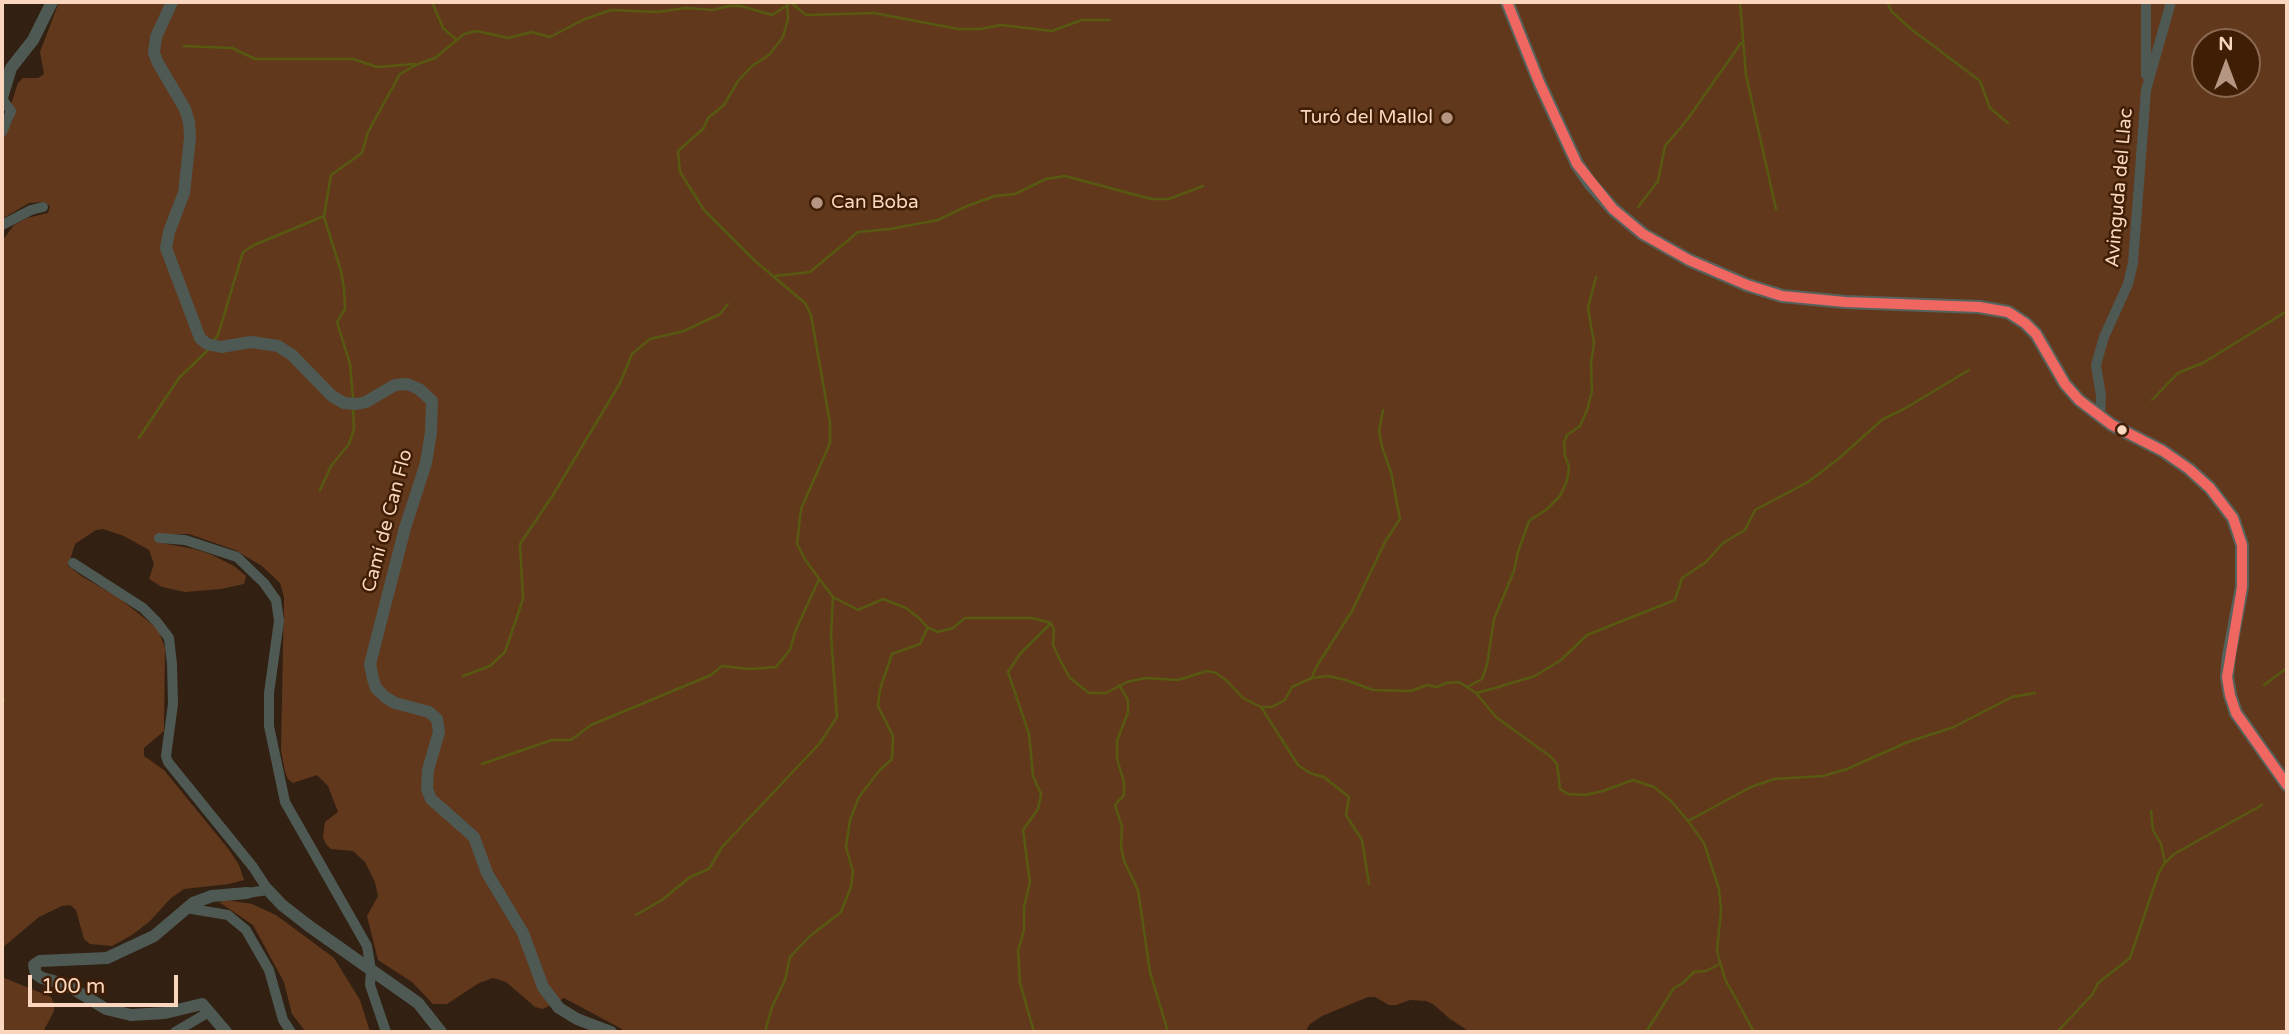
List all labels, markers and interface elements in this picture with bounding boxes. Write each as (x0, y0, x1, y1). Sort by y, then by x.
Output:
north arrow (2191, 28, 2261, 98)
text: N (2218, 33, 2234, 55)
place label: Turó del Mallol (1300, 107, 1433, 129)
street label: Avinguda del Llac (2102, 107, 2138, 269)
marker: Turó del Mallol (1439, 110, 1455, 126)
place label: Can Boba (831, 192, 919, 214)
marker: Can Boba (809, 195, 825, 211)
unlabelled marker (2115, 423, 2129, 437)
street label: Camí de Can Flo (358, 447, 418, 595)
scale bar (32, 960, 182, 1004)
text: 100 m (41, 974, 105, 999)

